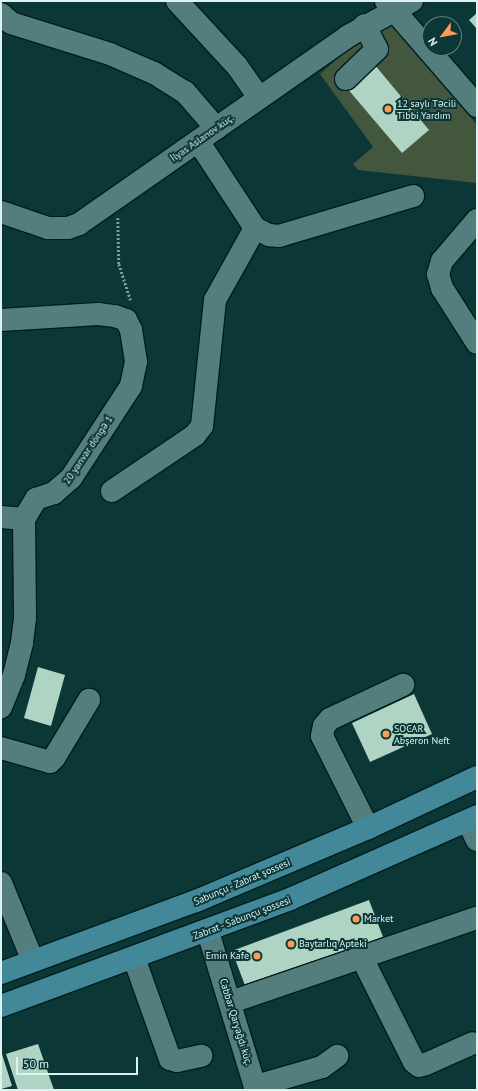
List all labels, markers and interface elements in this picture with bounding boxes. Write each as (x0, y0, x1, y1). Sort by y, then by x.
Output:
north arrow (422, 16, 462, 56)
text: N (425, 35, 441, 49)
place label: 12 saylı Təcili Tibbi Yardım (397, 97, 457, 120)
marker: 12 saylı Təcili Tibbi Yardım (382, 103, 394, 115)
street label: İlyas Aslanov küç. (168, 111, 236, 165)
street label: 20 yanvar döngə 1 (61, 414, 115, 486)
place label: SOCAR Abşeron Neft (394, 722, 450, 746)
marker: SOCAR Abşeron Neft (381, 729, 391, 739)
street label: Sabunçu - Zabrat şossesi (191, 856, 293, 908)
street label: Zabrat - Sabunçu şossesi (191, 894, 293, 942)
place label: Market (364, 913, 393, 925)
marker: Market (351, 914, 361, 924)
place label: Baytarlıq Apteki (299, 938, 367, 950)
marker: Baytarlıq Apteki (286, 939, 296, 949)
place label: Emin Kafe (206, 950, 249, 962)
marker: Emin Kafe (252, 951, 262, 961)
street label: Cabbar Qaryağdı küç. (217, 977, 255, 1067)
scale bar (18, 1049, 140, 1075)
text: 50 m (23, 1056, 49, 1071)

